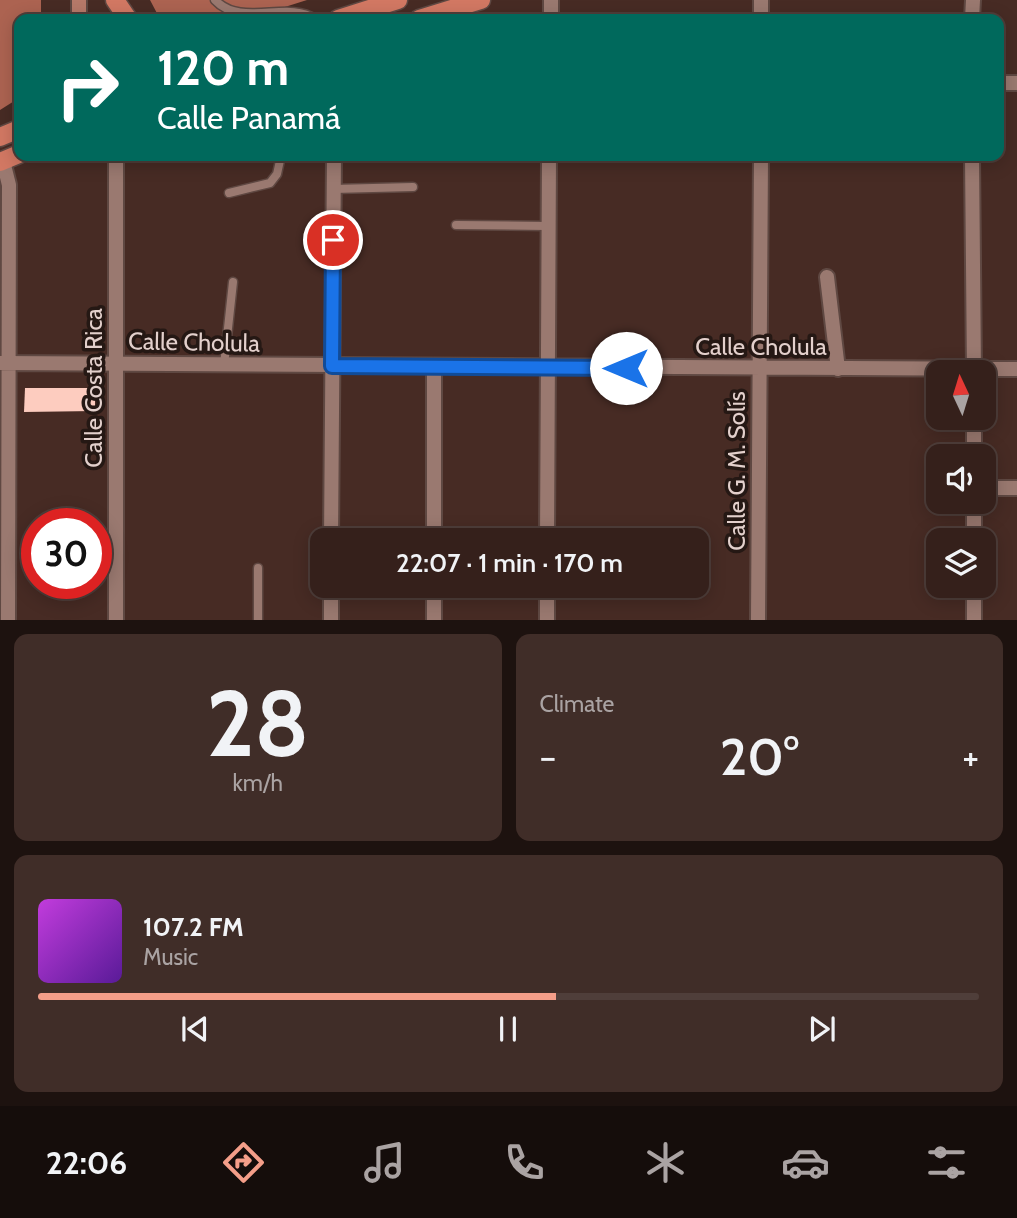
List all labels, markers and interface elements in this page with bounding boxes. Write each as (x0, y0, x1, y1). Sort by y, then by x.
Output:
text: 120 m (157, 38, 289, 97)
icon: right (42, 42, 133, 133)
text: Calle Panamá (157, 98, 341, 137)
pin (303, 210, 363, 270)
icon: arrive (314, 221, 352, 259)
street label: Calle Costa Rica (79, 308, 108, 468)
street label: Calle Cholula (128, 326, 261, 358)
position arrow (589, 331, 663, 405)
street label: Calle Cholula (695, 332, 827, 361)
north arrow (926, 360, 996, 430)
map controls (926, 360, 996, 598)
street label: Calle G. M. Solís (722, 391, 751, 551)
button: sound (926, 444, 996, 514)
speed limit sign: 30 (21, 508, 112, 599)
button: layers (926, 528, 996, 598)
text: 22:07 · 1 min · 170 m (396, 547, 623, 579)
text: 28 (206, 668, 309, 779)
text: Climate (540, 690, 614, 718)
text: 20° (720, 725, 799, 788)
text: − (540, 733, 556, 780)
text: + (962, 733, 979, 780)
text: km/h (233, 769, 283, 797)
text: 107.2 FM (143, 911, 244, 943)
text: Music (143, 943, 198, 971)
icon: previous (176, 1010, 214, 1048)
icon: pause (489, 1010, 527, 1048)
icon: next (803, 1010, 841, 1048)
icon: directions (219, 1138, 268, 1187)
icon: music (360, 1138, 409, 1187)
icon: phone (500, 1138, 549, 1187)
icon: climate (641, 1138, 690, 1187)
icon: car (781, 1138, 830, 1187)
icon: filters (922, 1138, 971, 1187)
text: 22:06 (46, 1143, 127, 1182)

